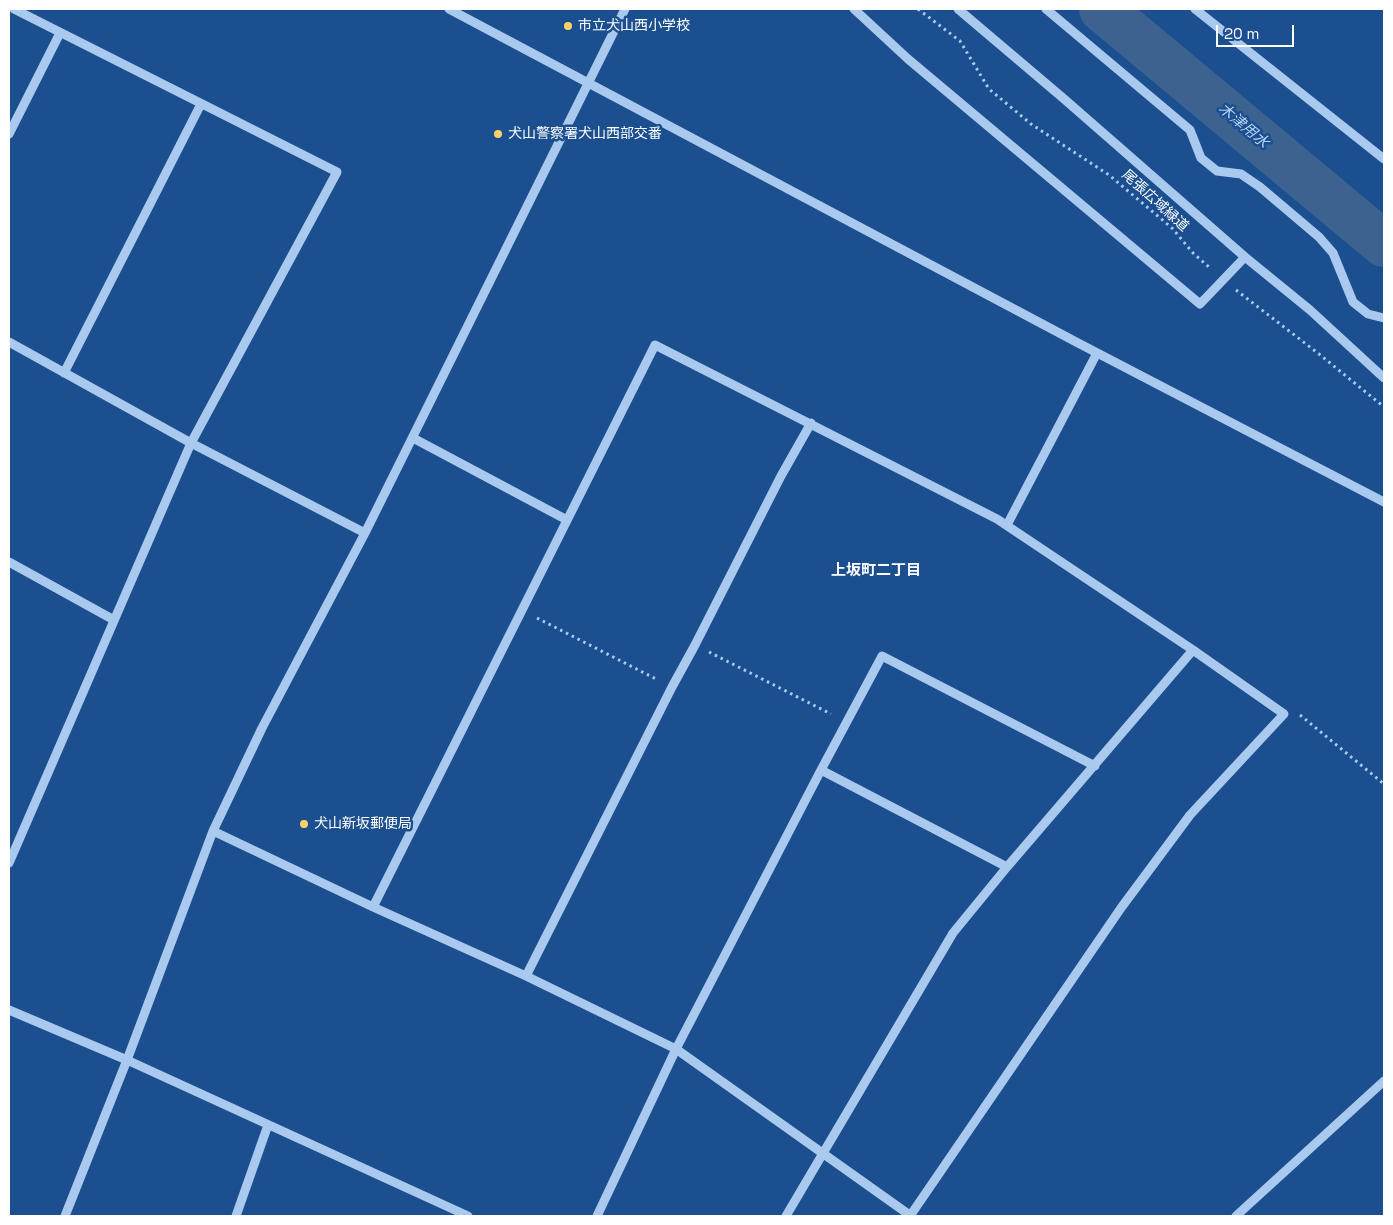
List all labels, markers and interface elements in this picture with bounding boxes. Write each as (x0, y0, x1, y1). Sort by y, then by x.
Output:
scale bar (1218, 15, 1296, 47)
place label: 市立犬山西小学校 (578, 18, 690, 34)
marker: 市立犬山西小学校 (562, 20, 574, 32)
text: 20 m (1224, 24, 1259, 43)
water label: 木津用水 (1214, 100, 1272, 152)
place label: 犬山警察署犬山西部交番 (508, 126, 662, 142)
marker: 犬山警察署犬山西部交番 (492, 128, 504, 140)
street label: 尾張広域緑道 (1118, 167, 1192, 235)
district label: 上坂町二丁目 (831, 562, 921, 580)
place label: 犬山新坂郵便局 (314, 816, 412, 832)
marker: 犬山新坂郵便局 (298, 818, 310, 830)

